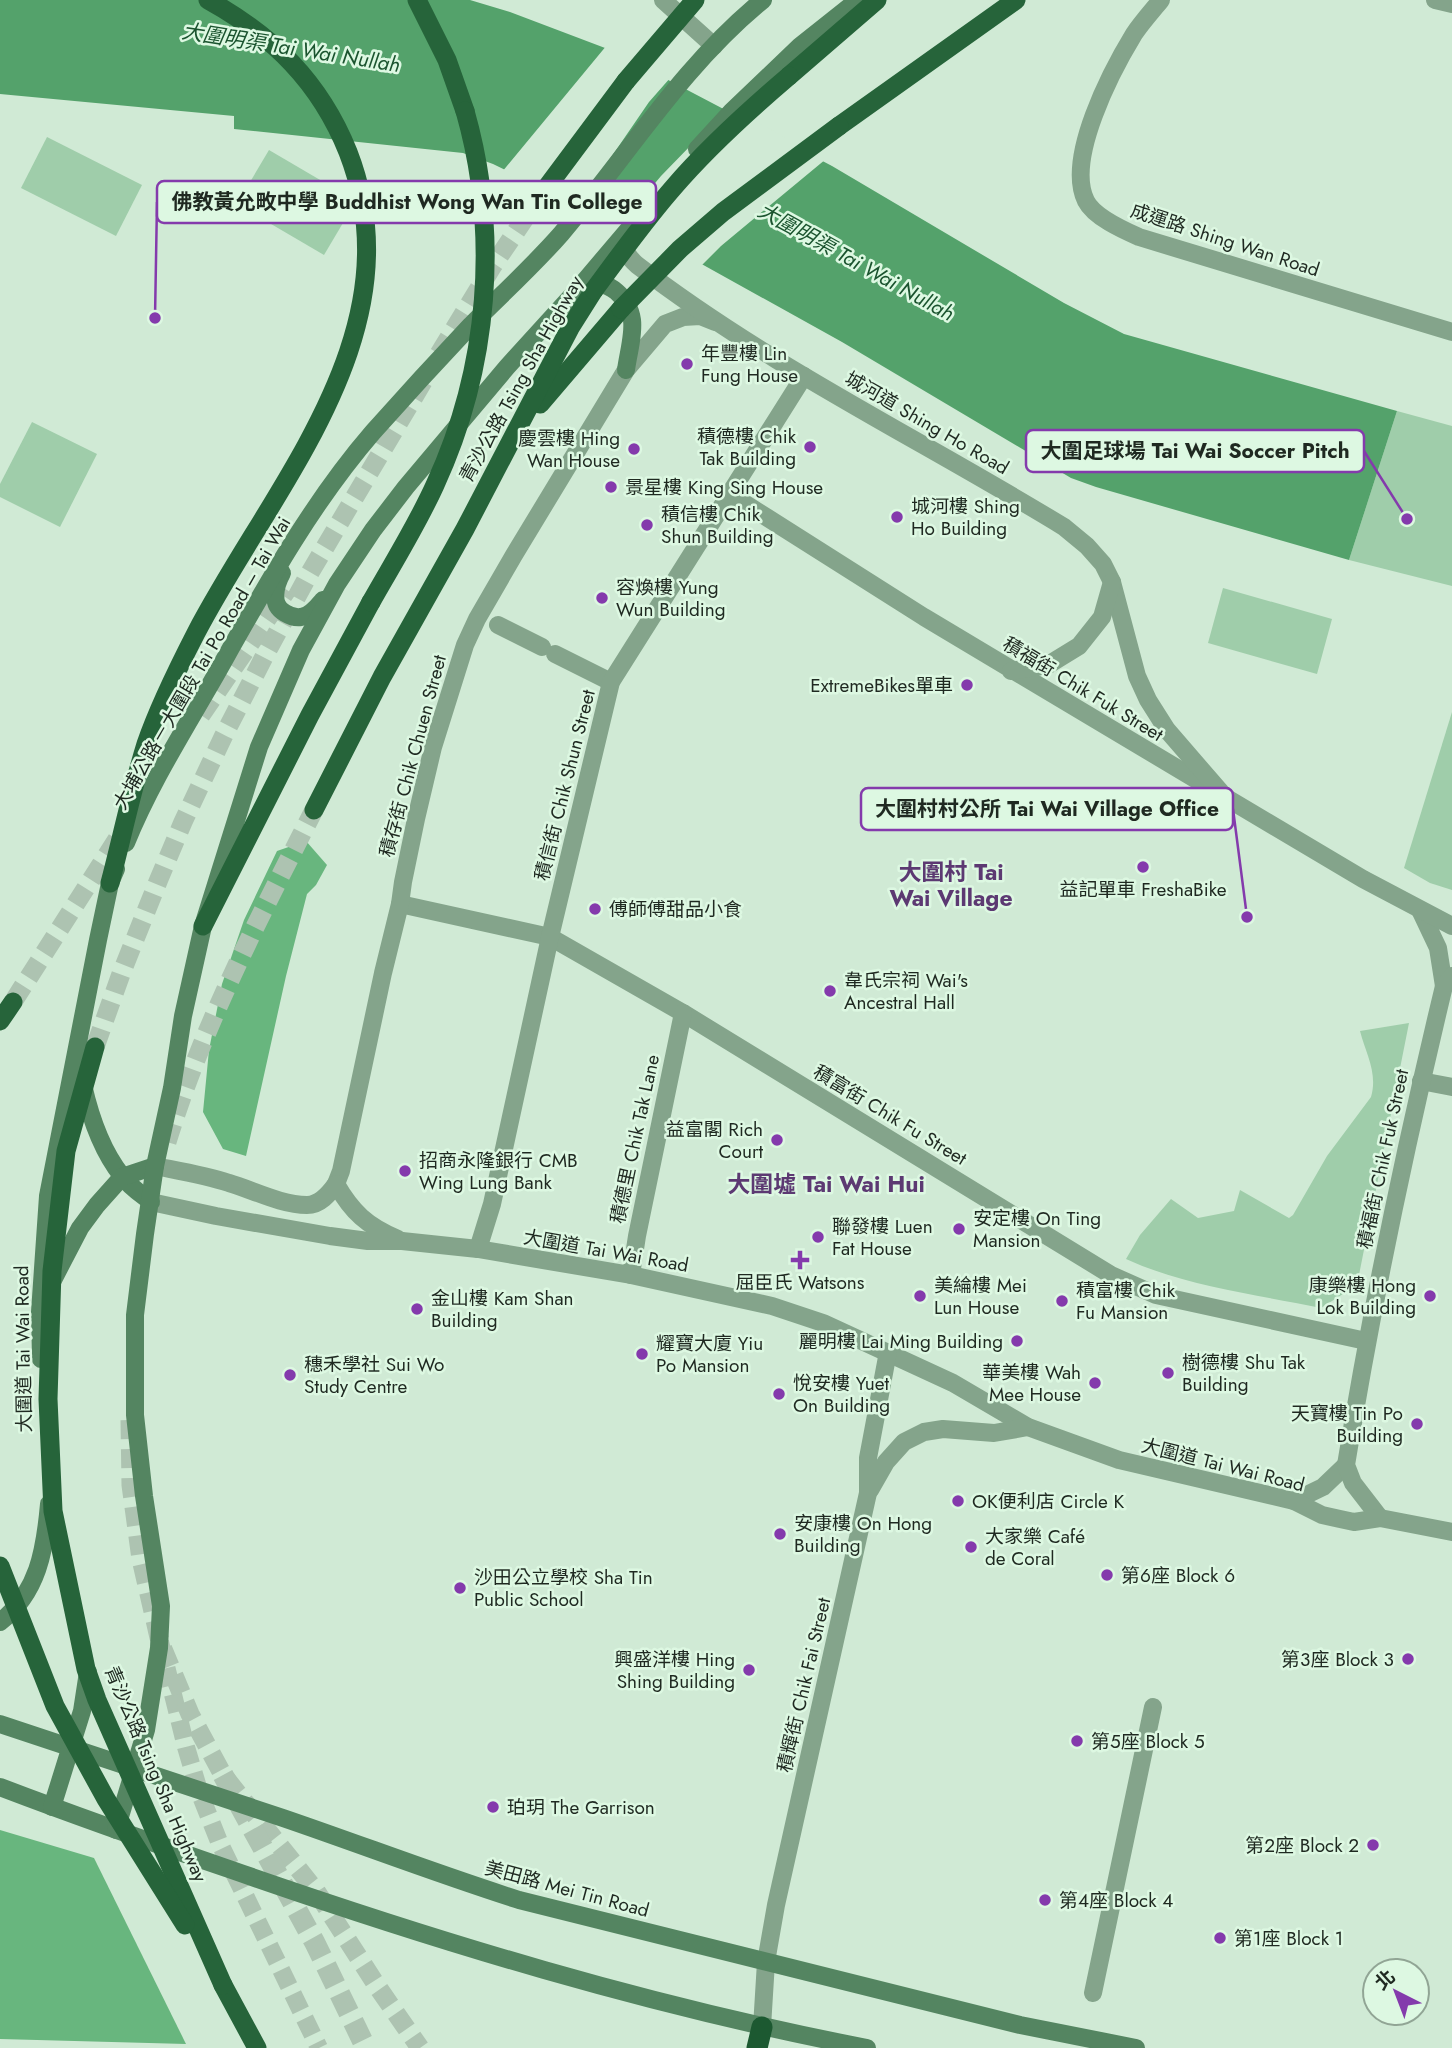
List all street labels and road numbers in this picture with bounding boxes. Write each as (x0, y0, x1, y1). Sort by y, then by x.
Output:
street label: 成運路 Shing Wan Road (1127, 197, 1323, 283)
street label: 青沙公路 Tsing Sha Highway (453, 270, 589, 487)
street label: 城河道 Shing Ho Road (840, 365, 1014, 481)
street label: 大埔公路－大圍段 Tai Po Road – Tai Wai (107, 511, 297, 815)
street label: 積福街 Chik Fuk Street (998, 630, 1169, 748)
street label: 積存街 Chik Chuen Street (373, 651, 453, 860)
street label: 積信街 Chik Shun Street (528, 686, 602, 883)
street label: 積德里 Chik Tak Lane (604, 1052, 666, 1226)
street label: 積富街 Chik Fu Street (808, 1058, 972, 1172)
street label: 積福街 Chik Fuk Street (1351, 1066, 1415, 1251)
street label: 大圍道 Tai Wai Road (521, 1223, 691, 1279)
street label: 大圍道 Tai Wai Road (8, 1265, 38, 1433)
street label: 大圍道 Tai Wai Road (1139, 1432, 1307, 1498)
street label: 積輝街 Chik Fai Street (771, 1594, 837, 1775)
street label: 青沙公路 Tsing Sha Highway (98, 1662, 214, 1887)
street label: 美田路 Mei Tin Road (482, 1854, 652, 1924)

